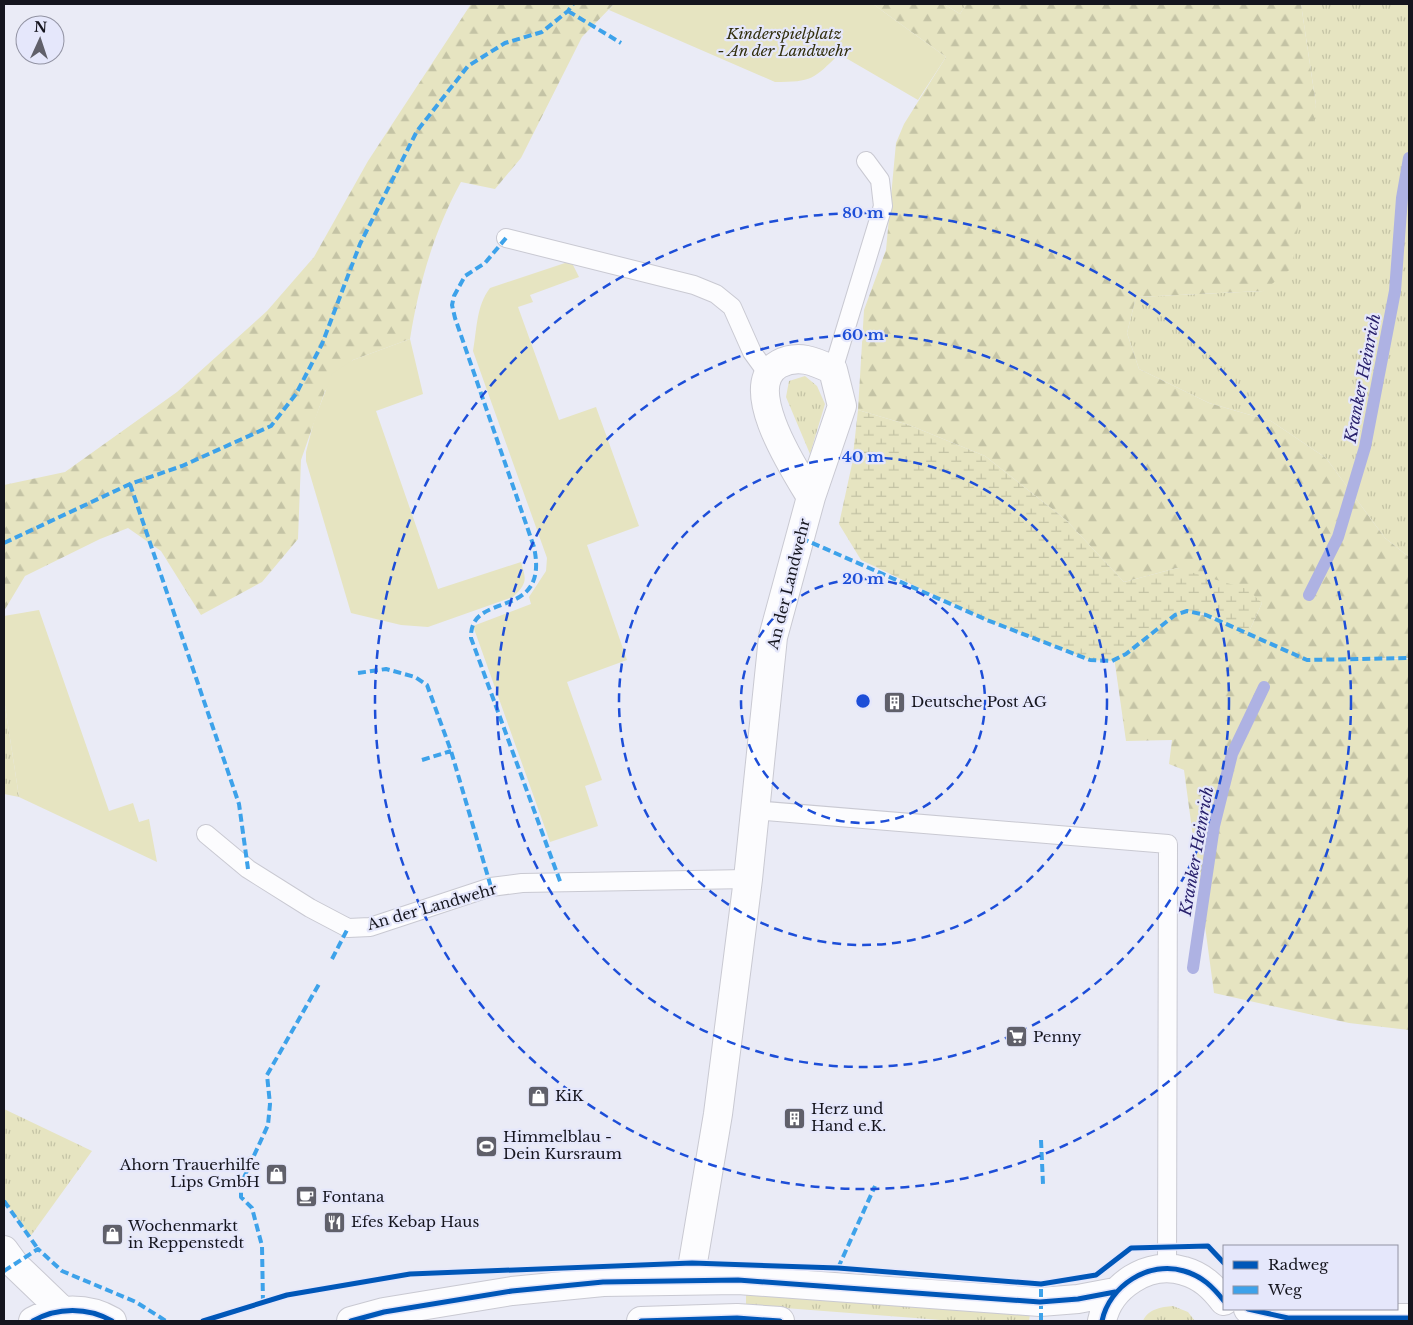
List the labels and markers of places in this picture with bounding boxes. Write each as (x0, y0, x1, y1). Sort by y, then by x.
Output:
building icon: Deutsche Post AG (883, 690, 907, 714)
centre of rings (854, 692, 872, 710)
place label: Deutsche Post AG (911, 692, 1047, 711)
supermarket icon: Penny (1005, 1025, 1029, 1049)
place label: Penny (1033, 1027, 1082, 1046)
shop icon: KiK (527, 1084, 551, 1108)
place label: KiK (555, 1086, 584, 1105)
place label: Herz und Hand e.K. (811, 1099, 886, 1135)
building icon: Herz und Hand e.K. (783, 1106, 807, 1130)
place label: Himmelblau - Dein Kursraum (503, 1127, 622, 1163)
sports icon: Himmelblau - Dein Kursraum (475, 1134, 499, 1158)
place label: Ahorn Trauerhilfe Lips GmbH (119, 1155, 260, 1191)
shop icon: Ahorn Trauerhilfe Lips GmbH (264, 1162, 288, 1186)
cafe icon: Fontana (294, 1185, 318, 1209)
place label: Fontana (322, 1187, 385, 1206)
restaurant icon: Efes Kebap Haus (323, 1210, 347, 1234)
place label: Efes Kebap Haus (351, 1212, 479, 1231)
place label: Wochenmarkt in Reppenstedt (127, 1216, 245, 1252)
shop icon: Wochenmarkt in Reppenstedt (100, 1223, 124, 1247)

